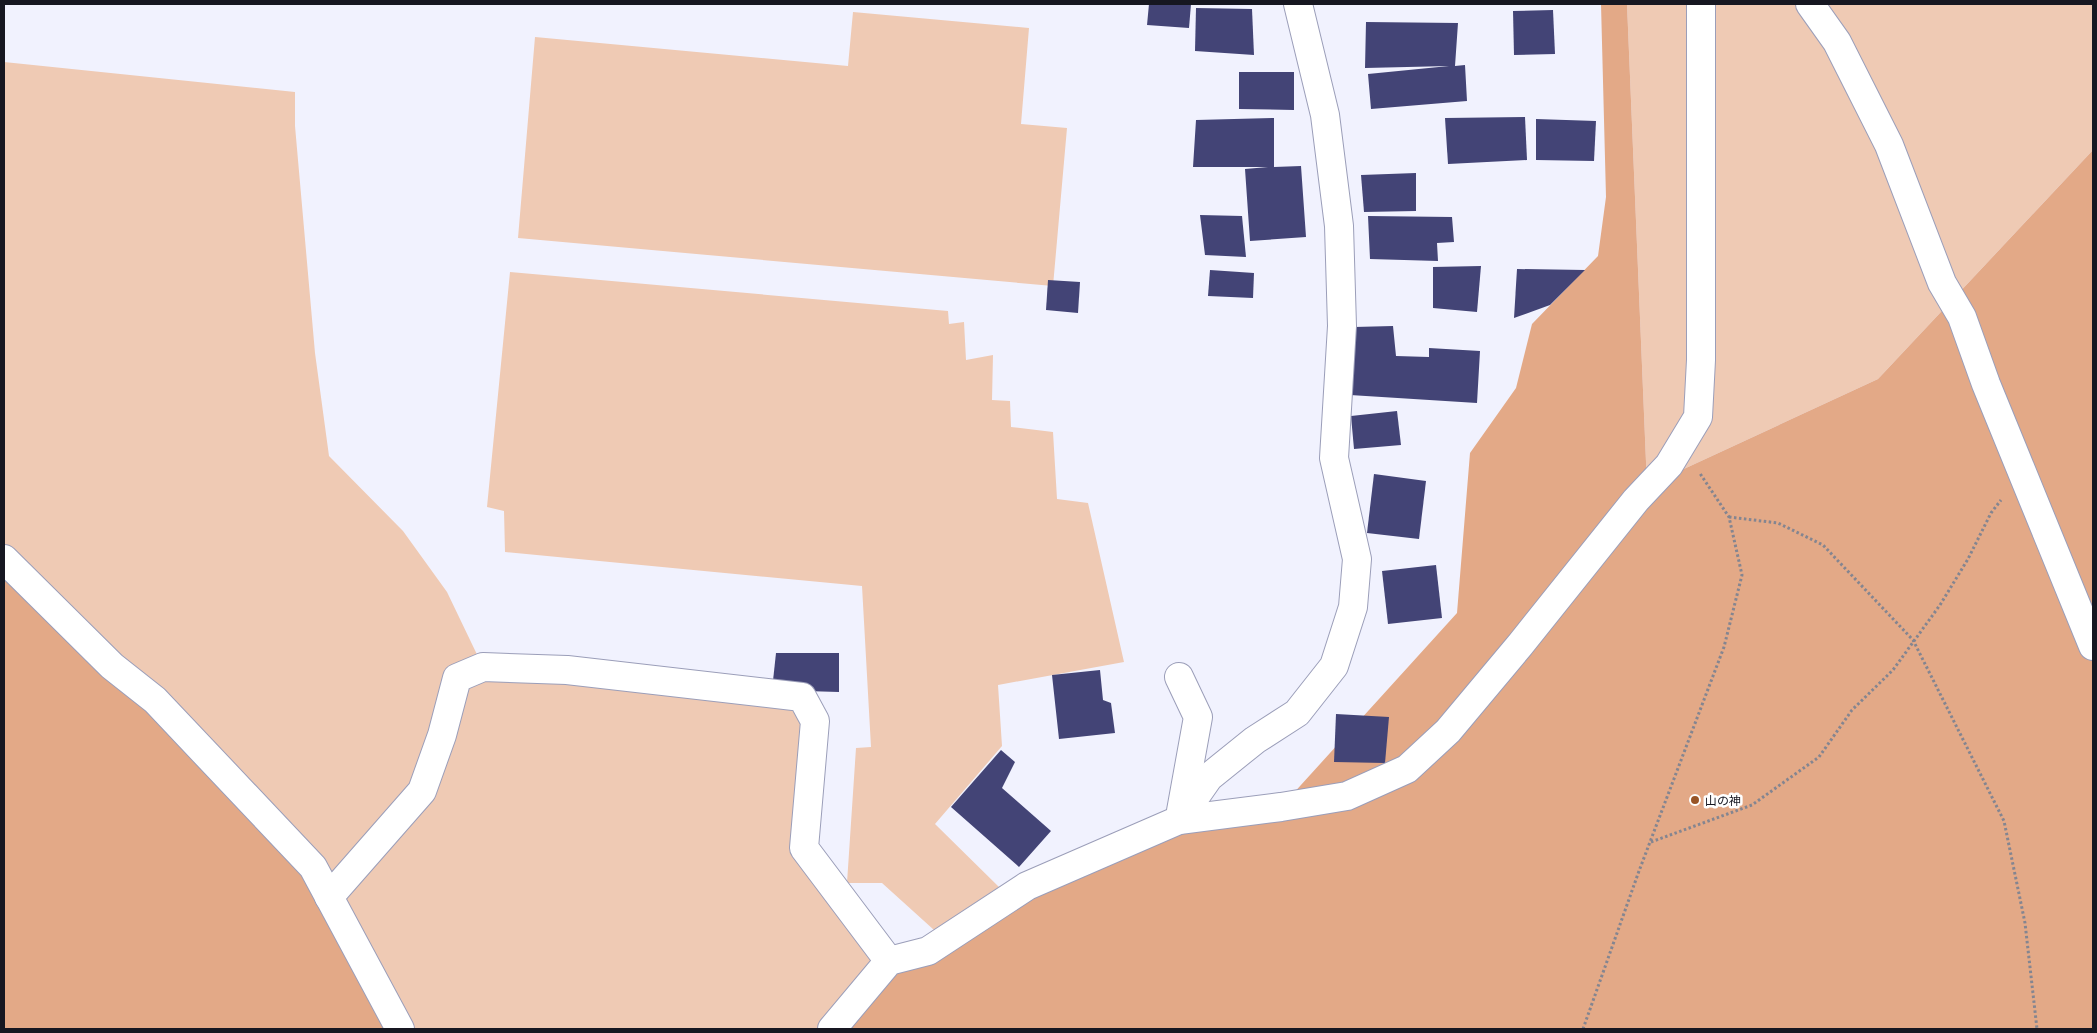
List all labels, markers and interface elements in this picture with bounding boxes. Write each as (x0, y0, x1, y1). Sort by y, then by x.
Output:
place label: 山の神 (1705, 791, 1741, 810)
marker: 山の神 (1689, 794, 1701, 806)

